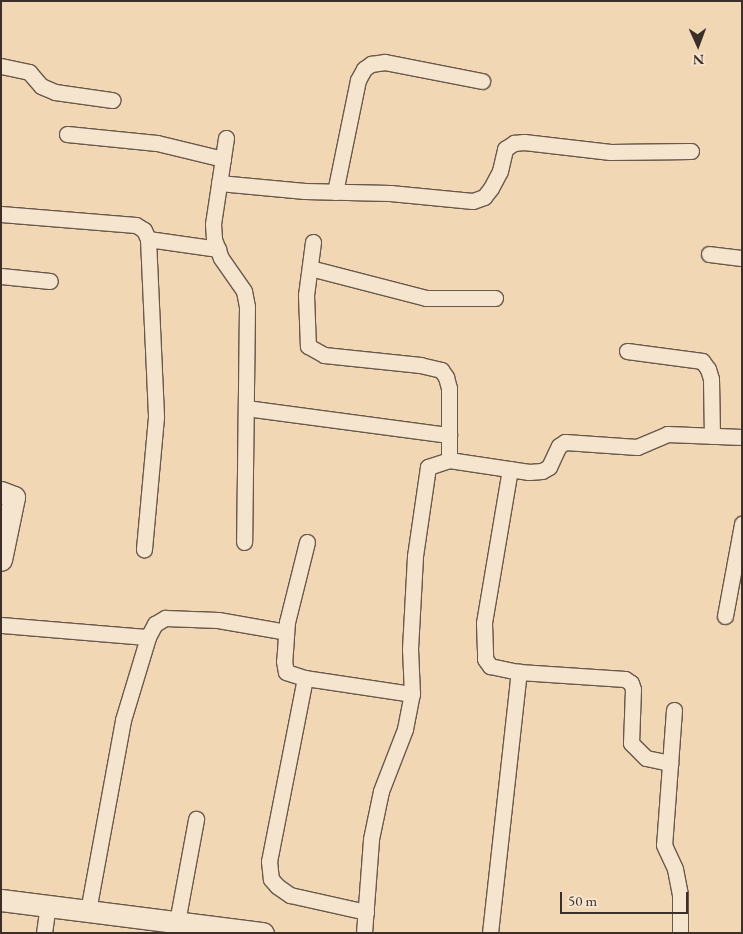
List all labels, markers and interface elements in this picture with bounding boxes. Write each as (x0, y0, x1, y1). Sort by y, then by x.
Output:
north arrow (673, 20, 723, 70)
text: N (693, 51, 705, 69)
scale bar (563, 882, 690, 914)
text: 50 m (568, 891, 597, 910)

